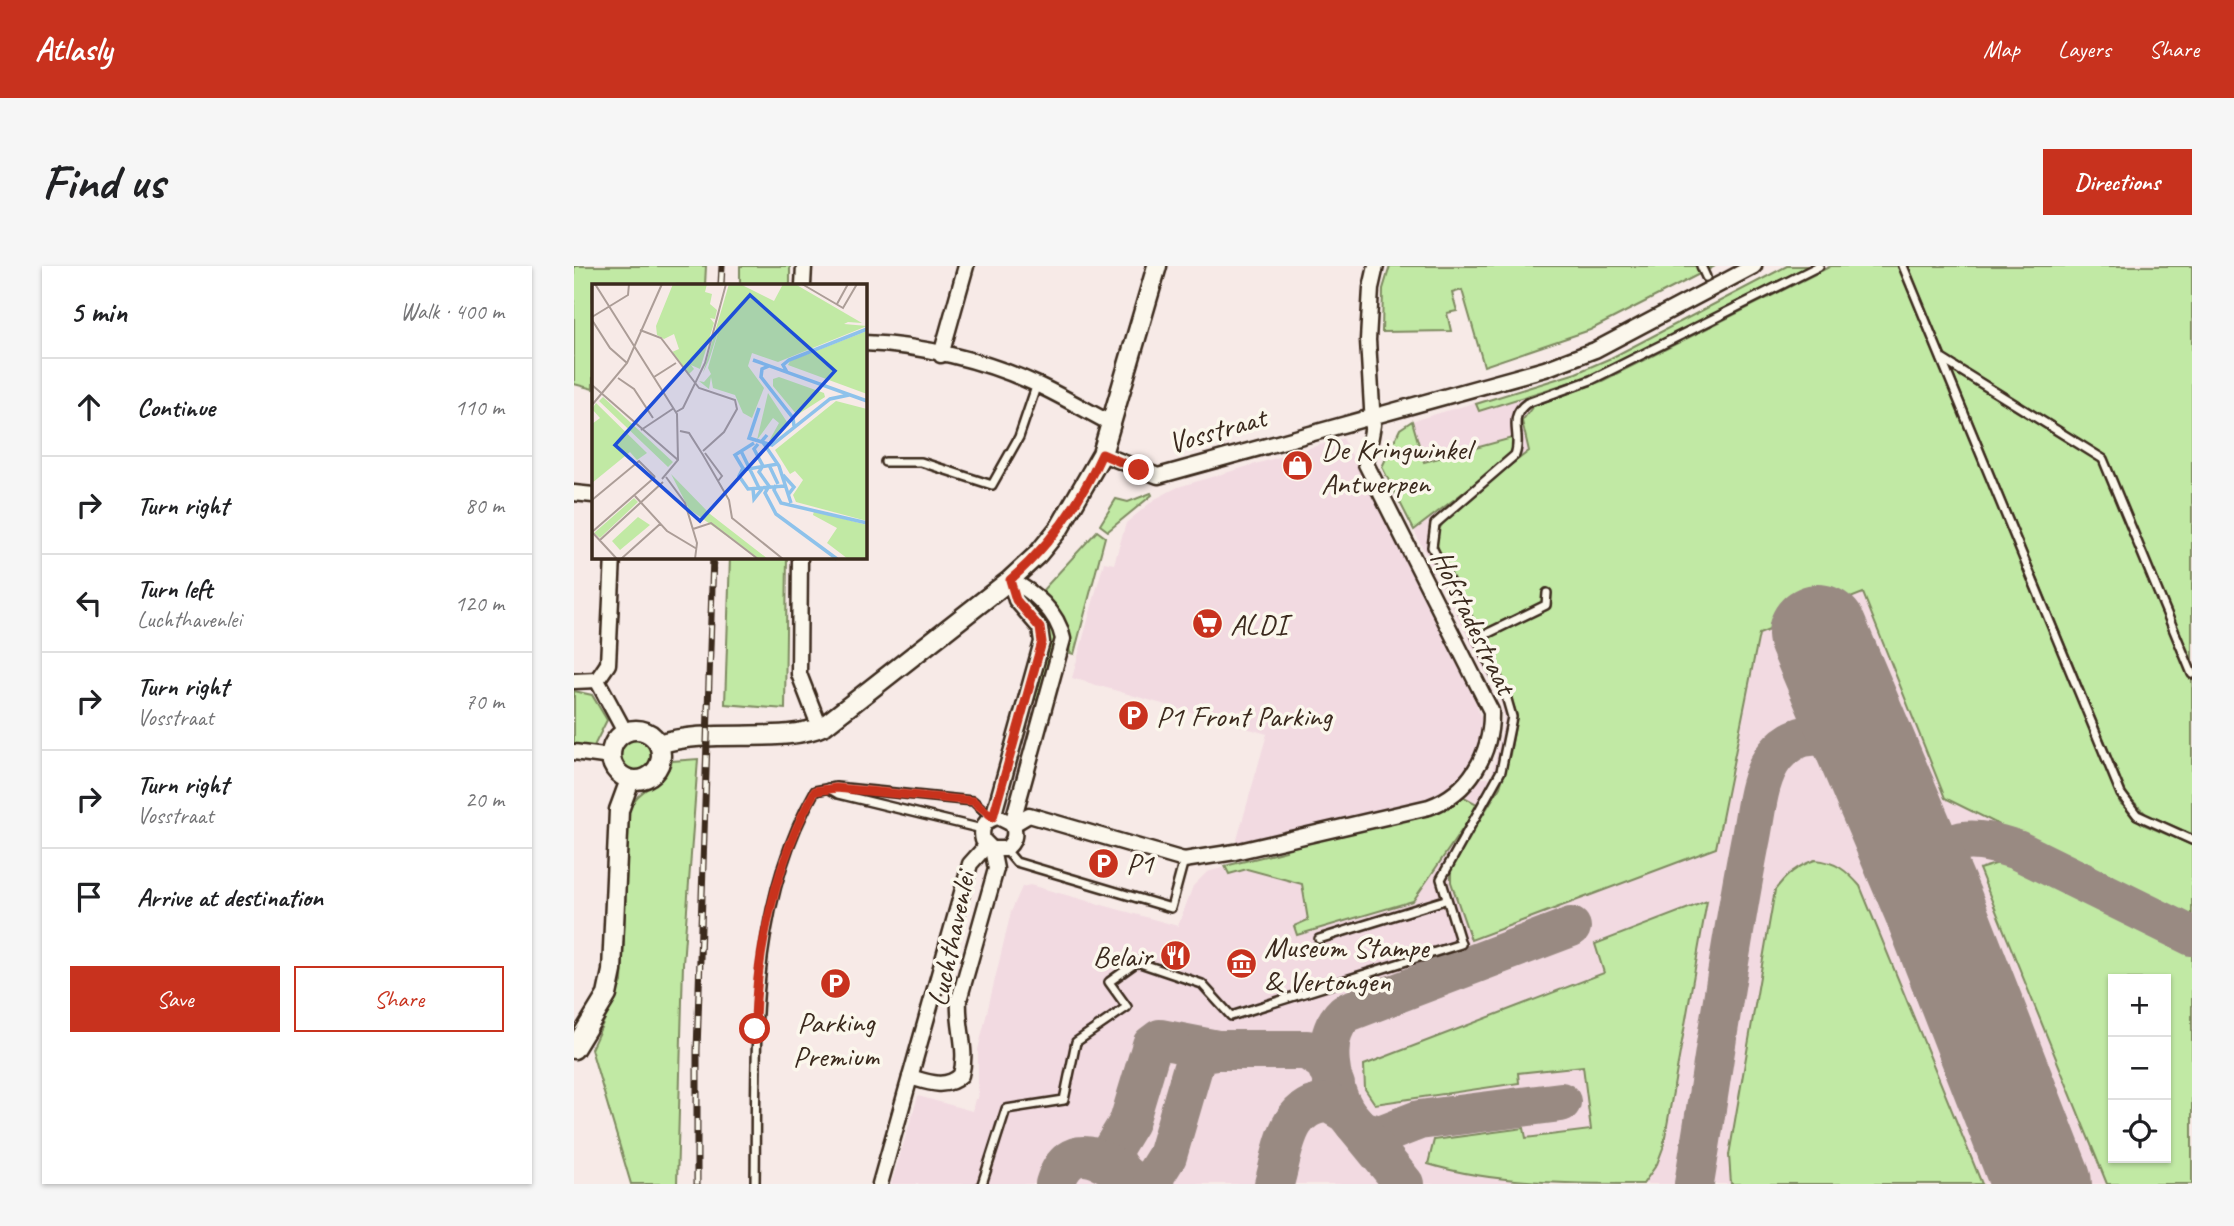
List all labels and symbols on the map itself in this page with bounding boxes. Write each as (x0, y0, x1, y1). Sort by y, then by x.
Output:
inset map (592, 284, 866, 558)
street label: Vosstraat (1164, 397, 1273, 462)
place label: De Kringwinkel Antwerpen (1321, 430, 1476, 502)
shop icon: De Kringwinkel Antwerpen (1281, 449, 1315, 483)
route end (1123, 454, 1154, 485)
street label: Hofstadestraat (1423, 544, 1527, 703)
place label: ALDI (1230, 605, 1293, 643)
supermarket icon: ALDI (1190, 607, 1224, 641)
place label: P1 Front Parking (1156, 697, 1333, 735)
parking icon: P1 Front Parking (1116, 699, 1150, 733)
place label: P1 (1126, 844, 1155, 882)
parking icon: P1 (1086, 846, 1120, 880)
street label: Luchthavenlei (918, 865, 984, 1010)
place label: Museum Stampe & Vertongen (1264, 928, 1431, 1000)
place label: Belair (1093, 937, 1154, 975)
restaurant icon: Belair (1158, 939, 1192, 973)
museum icon: Museum Stampe & Vertongen (1224, 947, 1258, 981)
parking icon: Parking Premium (819, 967, 853, 1001)
place label: Parking Premium (793, 1003, 880, 1075)
route start (739, 1013, 770, 1044)

